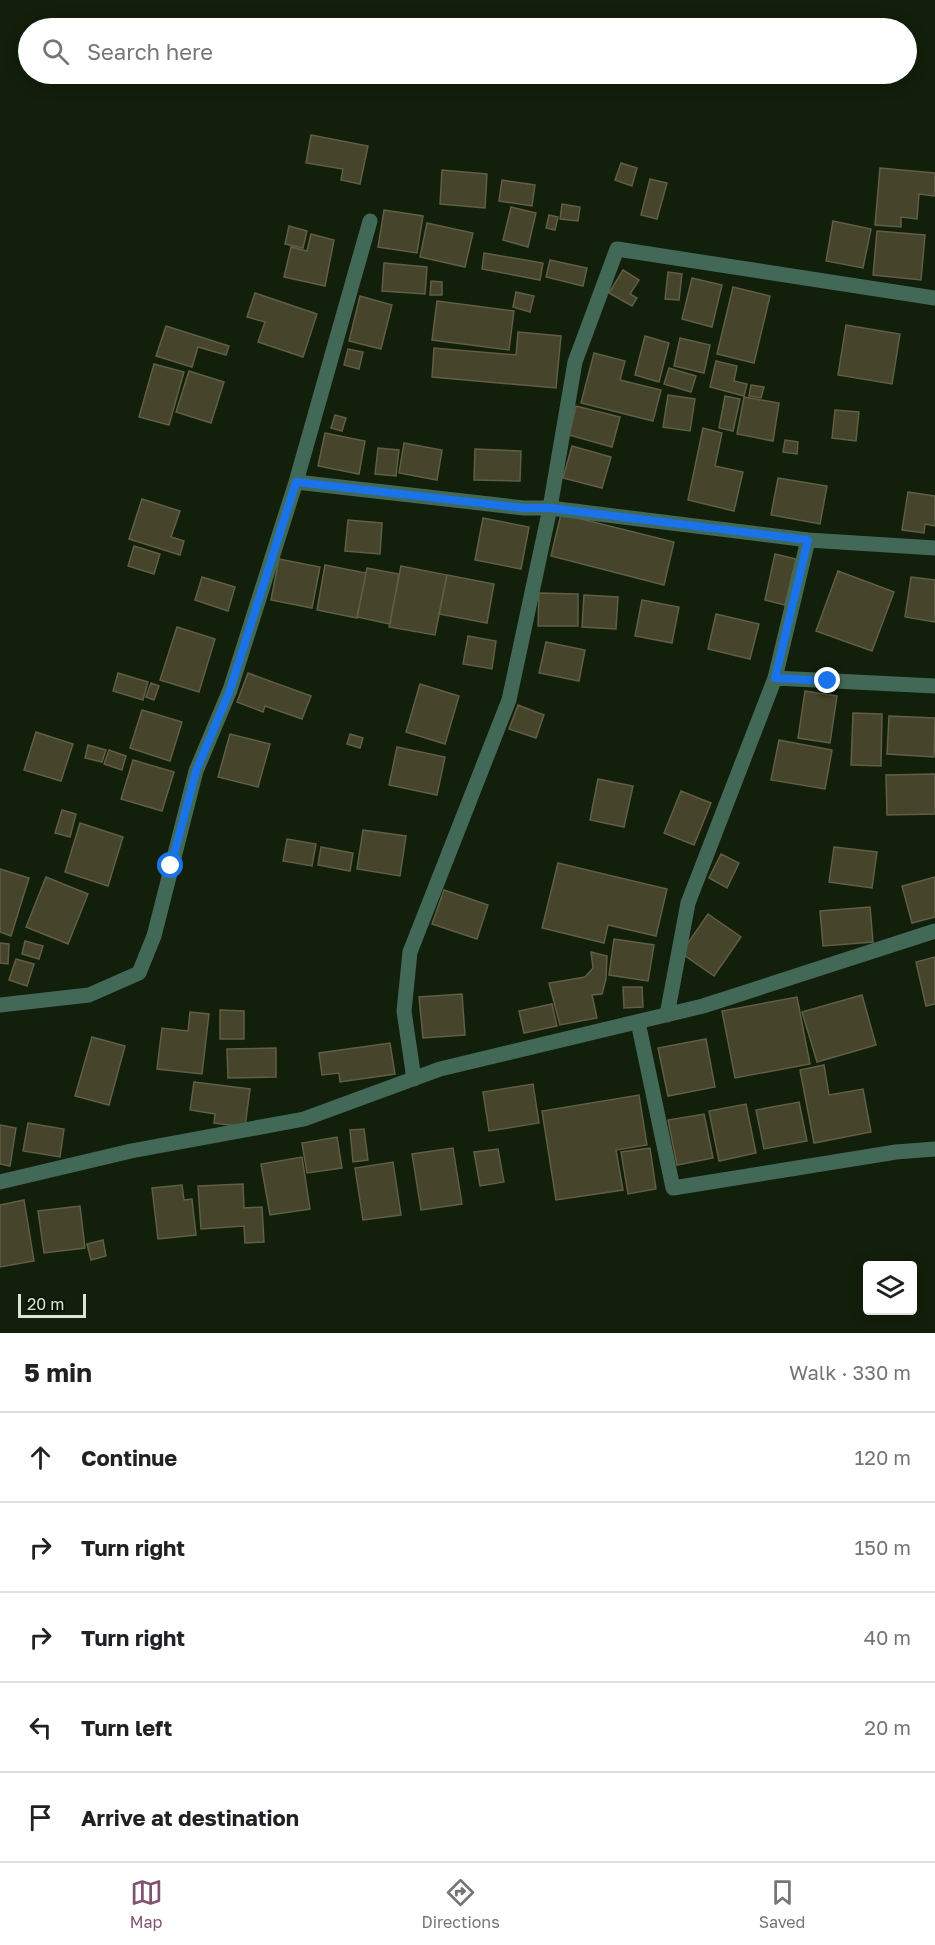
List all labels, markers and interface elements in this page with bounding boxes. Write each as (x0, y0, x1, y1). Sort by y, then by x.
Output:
search box (18, 18, 917, 84)
icon: search (39, 35, 72, 68)
text: Search here (87, 38, 213, 65)
route end (814, 667, 840, 693)
route start (157, 852, 183, 878)
map controls (863, 1261, 917, 1315)
button: layers (863, 1261, 917, 1315)
scale bar (18, 1291, 86, 1318)
text: 20 m (27, 1294, 64, 1314)
text: 5 min (24, 1357, 92, 1388)
text: Walk · 330 m (789, 1360, 911, 1384)
icon: ahead (24, 1441, 57, 1474)
text: Continue (81, 1444, 177, 1471)
text: 120 m (855, 1445, 911, 1469)
icon: right (24, 1531, 57, 1564)
text: Turn right (81, 1534, 185, 1561)
text: 150 m (855, 1535, 911, 1559)
icon: right (24, 1621, 57, 1654)
text: Turn right (81, 1624, 185, 1651)
text: 40 m (864, 1625, 911, 1649)
icon: left (24, 1711, 57, 1744)
text: Turn left (81, 1714, 172, 1741)
text: 20 m (864, 1715, 911, 1739)
icon: arrive (24, 1801, 57, 1834)
text: Arrive at destination (81, 1804, 299, 1831)
tab: Map (130, 1876, 163, 1932)
tab: Directions (422, 1876, 500, 1932)
tab: Saved (759, 1876, 805, 1932)

